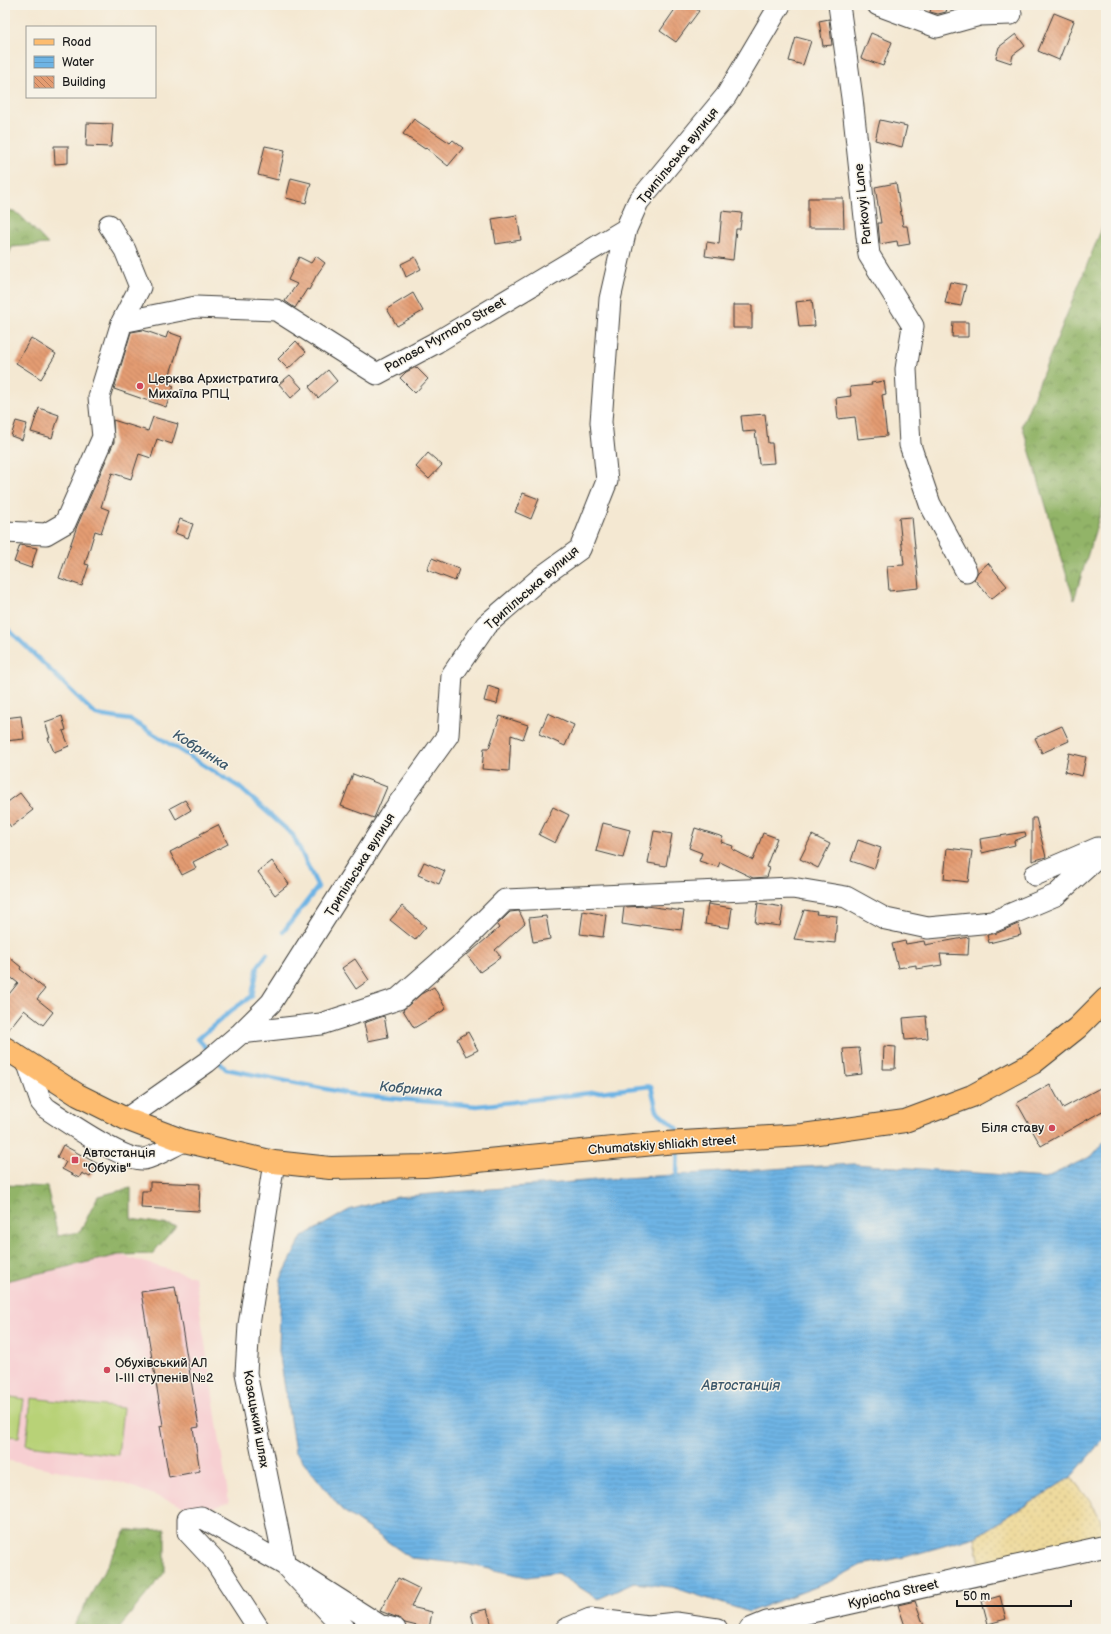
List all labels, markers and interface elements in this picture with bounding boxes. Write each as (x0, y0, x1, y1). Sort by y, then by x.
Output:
legend (26, 26, 156, 98)
text: Road (62, 35, 91, 50)
text: Water (62, 55, 94, 70)
text: Building (62, 75, 106, 90)
street label: Трипільська вулиця (634, 104, 722, 208)
street label: Parkovyi Lane (851, 162, 875, 245)
street label: Panasa Myrnoho Street (382, 294, 508, 376)
place label: Церква Архистратига Михаїла РПЦ (148, 371, 279, 402)
marker: Церква Архистратига Михаїла РПЦ (135, 381, 145, 391)
street label: Трипільська вулиця (482, 543, 582, 633)
water label: Кобринка (170, 726, 232, 774)
street label: Трипільська вулиця (321, 810, 399, 920)
water label: Кобринка (379, 1078, 443, 1100)
place label: Біля ставу (981, 1120, 1044, 1136)
marker: Біля ставу (1047, 1123, 1057, 1133)
street label: Chumatskiy shliakh street (588, 1132, 736, 1158)
place label: Автостанція "Обухів" (82, 1145, 156, 1176)
marker: Автостанція "Обухів" (70, 1155, 80, 1165)
place label: Обухівський АЛ І-ІІІ ступенів №2 (115, 1355, 214, 1386)
marker: Обухівський АЛ І-ІІІ ступенів №2 (102, 1365, 112, 1375)
street label: Козацький шлях (240, 1369, 272, 1469)
water label: Автостанція (701, 1377, 781, 1394)
street label: Kypiacha Street (846, 1576, 940, 1612)
scale bar (957, 1582, 1071, 1608)
text: 50 m (963, 1589, 990, 1604)

